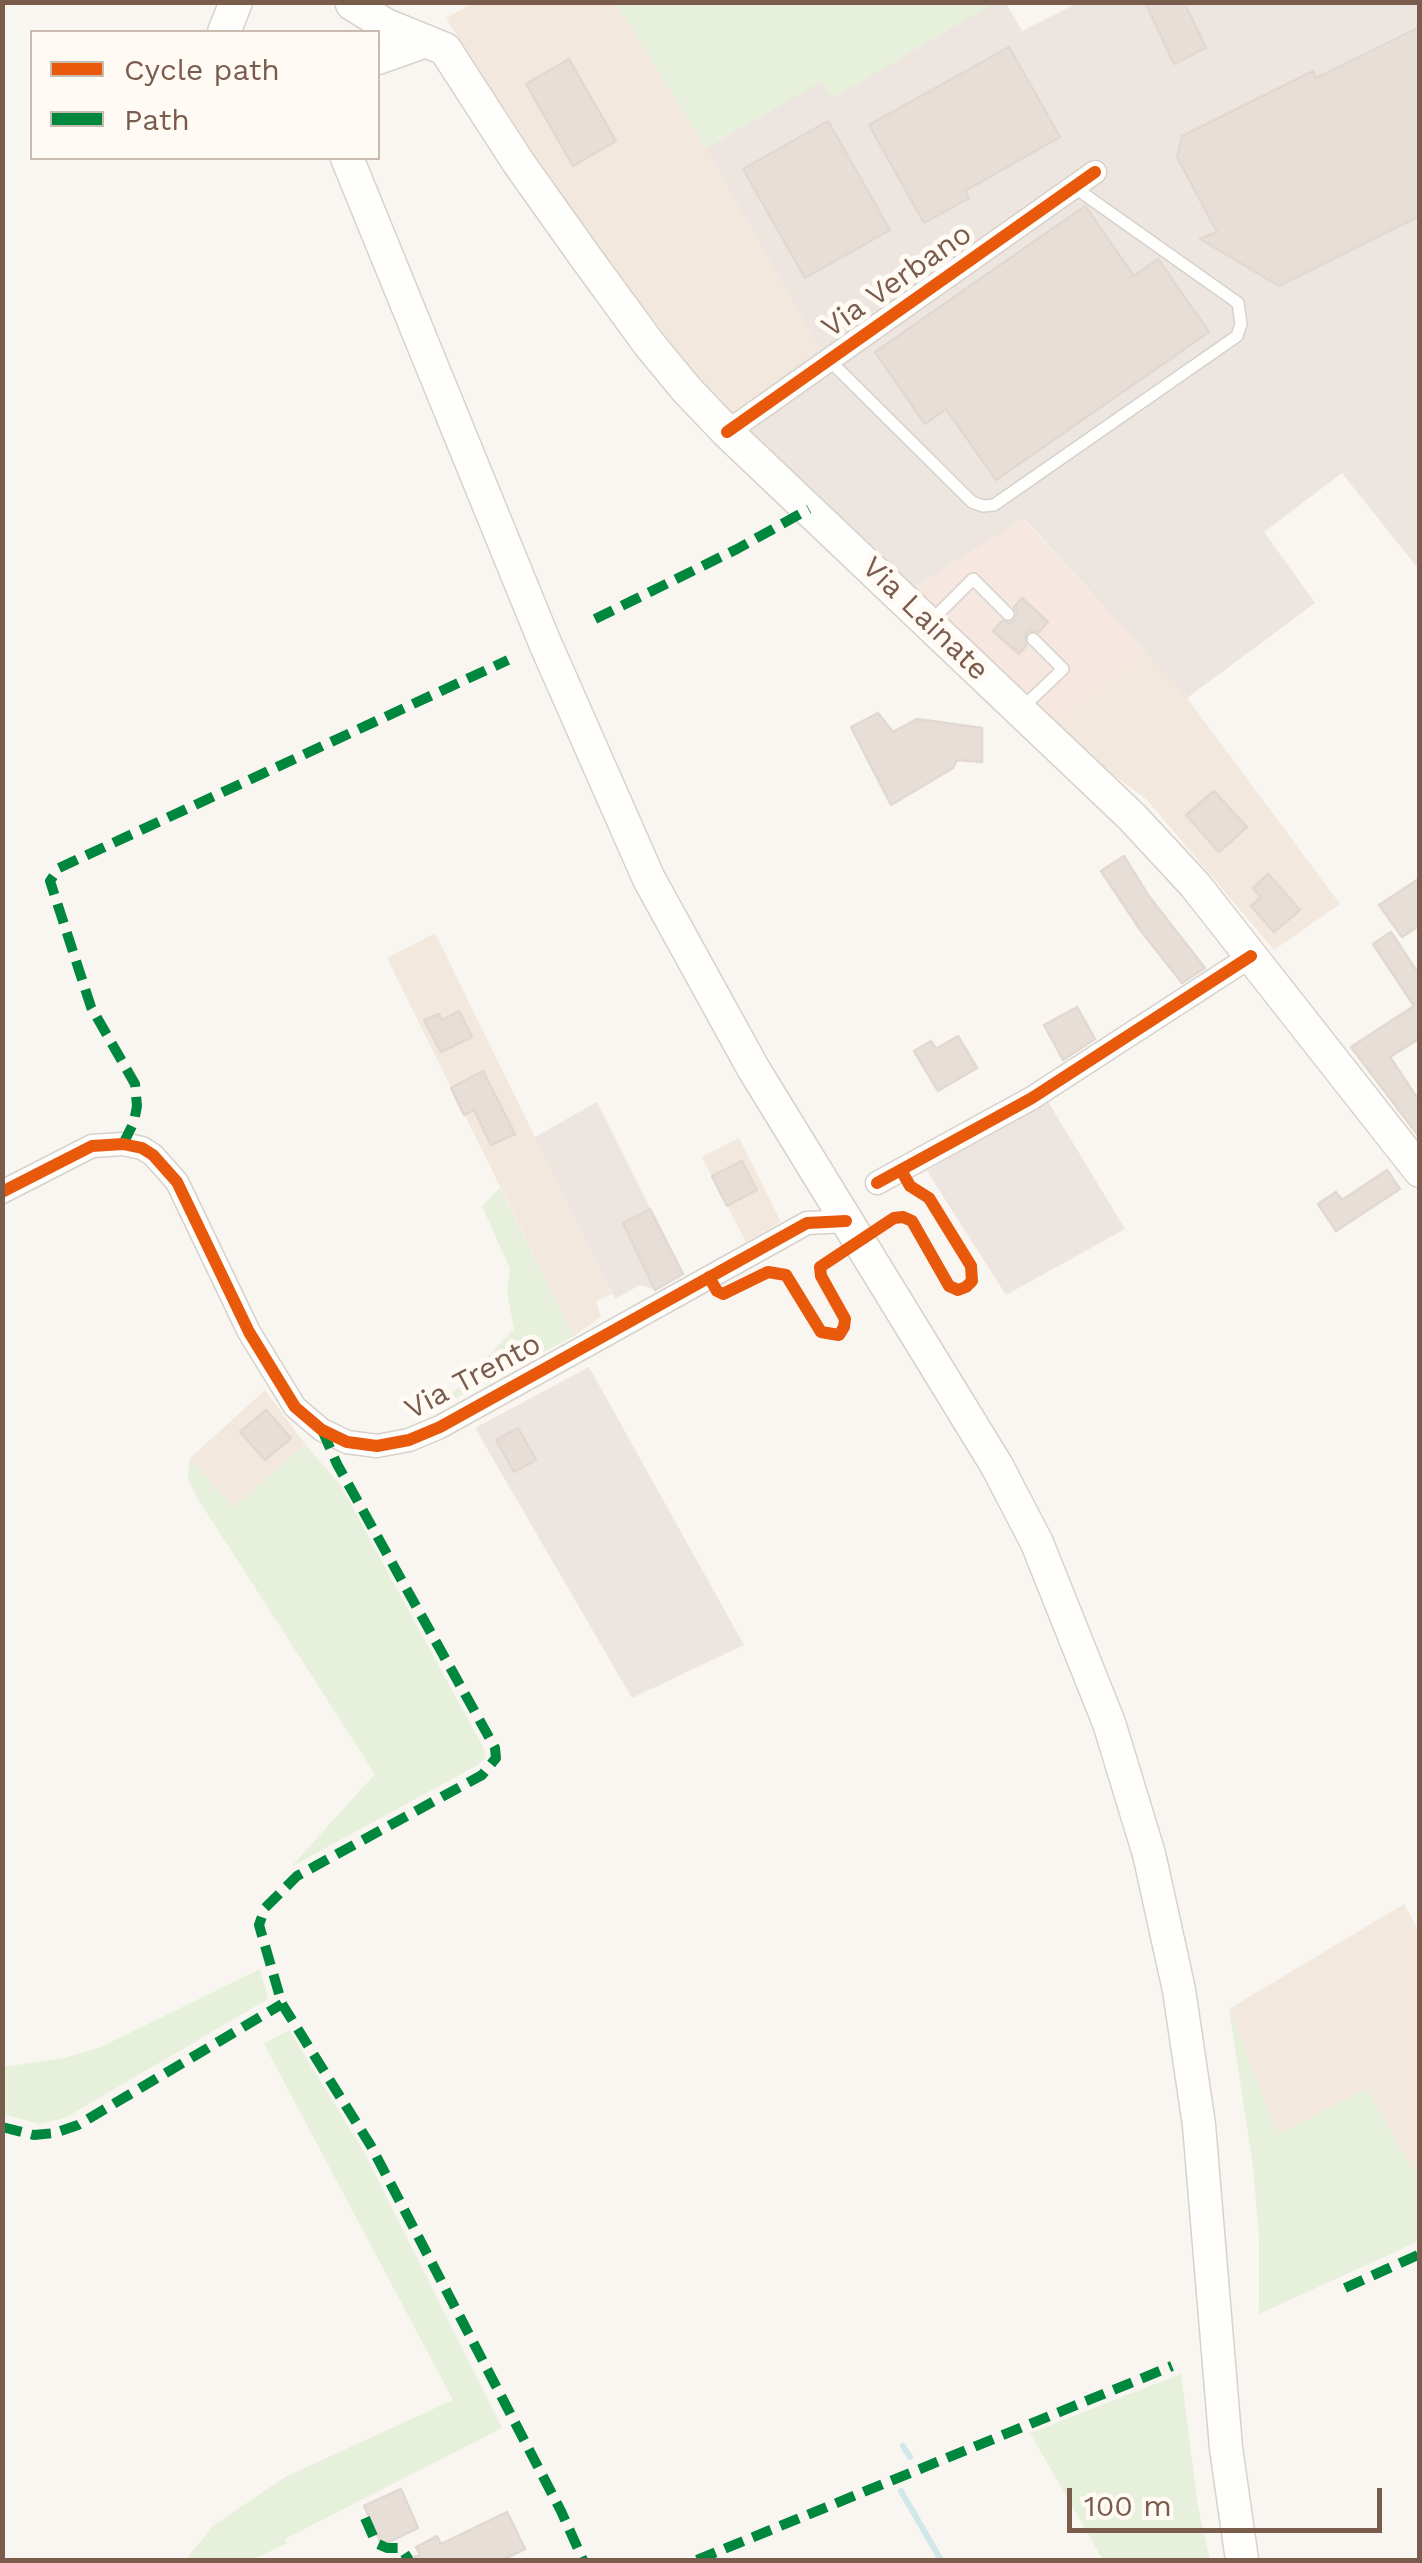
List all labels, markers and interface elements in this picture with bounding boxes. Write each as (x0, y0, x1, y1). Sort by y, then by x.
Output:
legend (30, 30, 380, 160)
text: Cycle path (124, 52, 280, 87)
text: Path (124, 102, 190, 137)
street label: Via Verbano (815, 216, 979, 346)
street label: Via Lainate (854, 550, 996, 688)
street label: Via Trento (399, 1326, 547, 1428)
scale bar (1072, 2468, 1387, 2530)
text: 100 m (1084, 2488, 1172, 2523)

